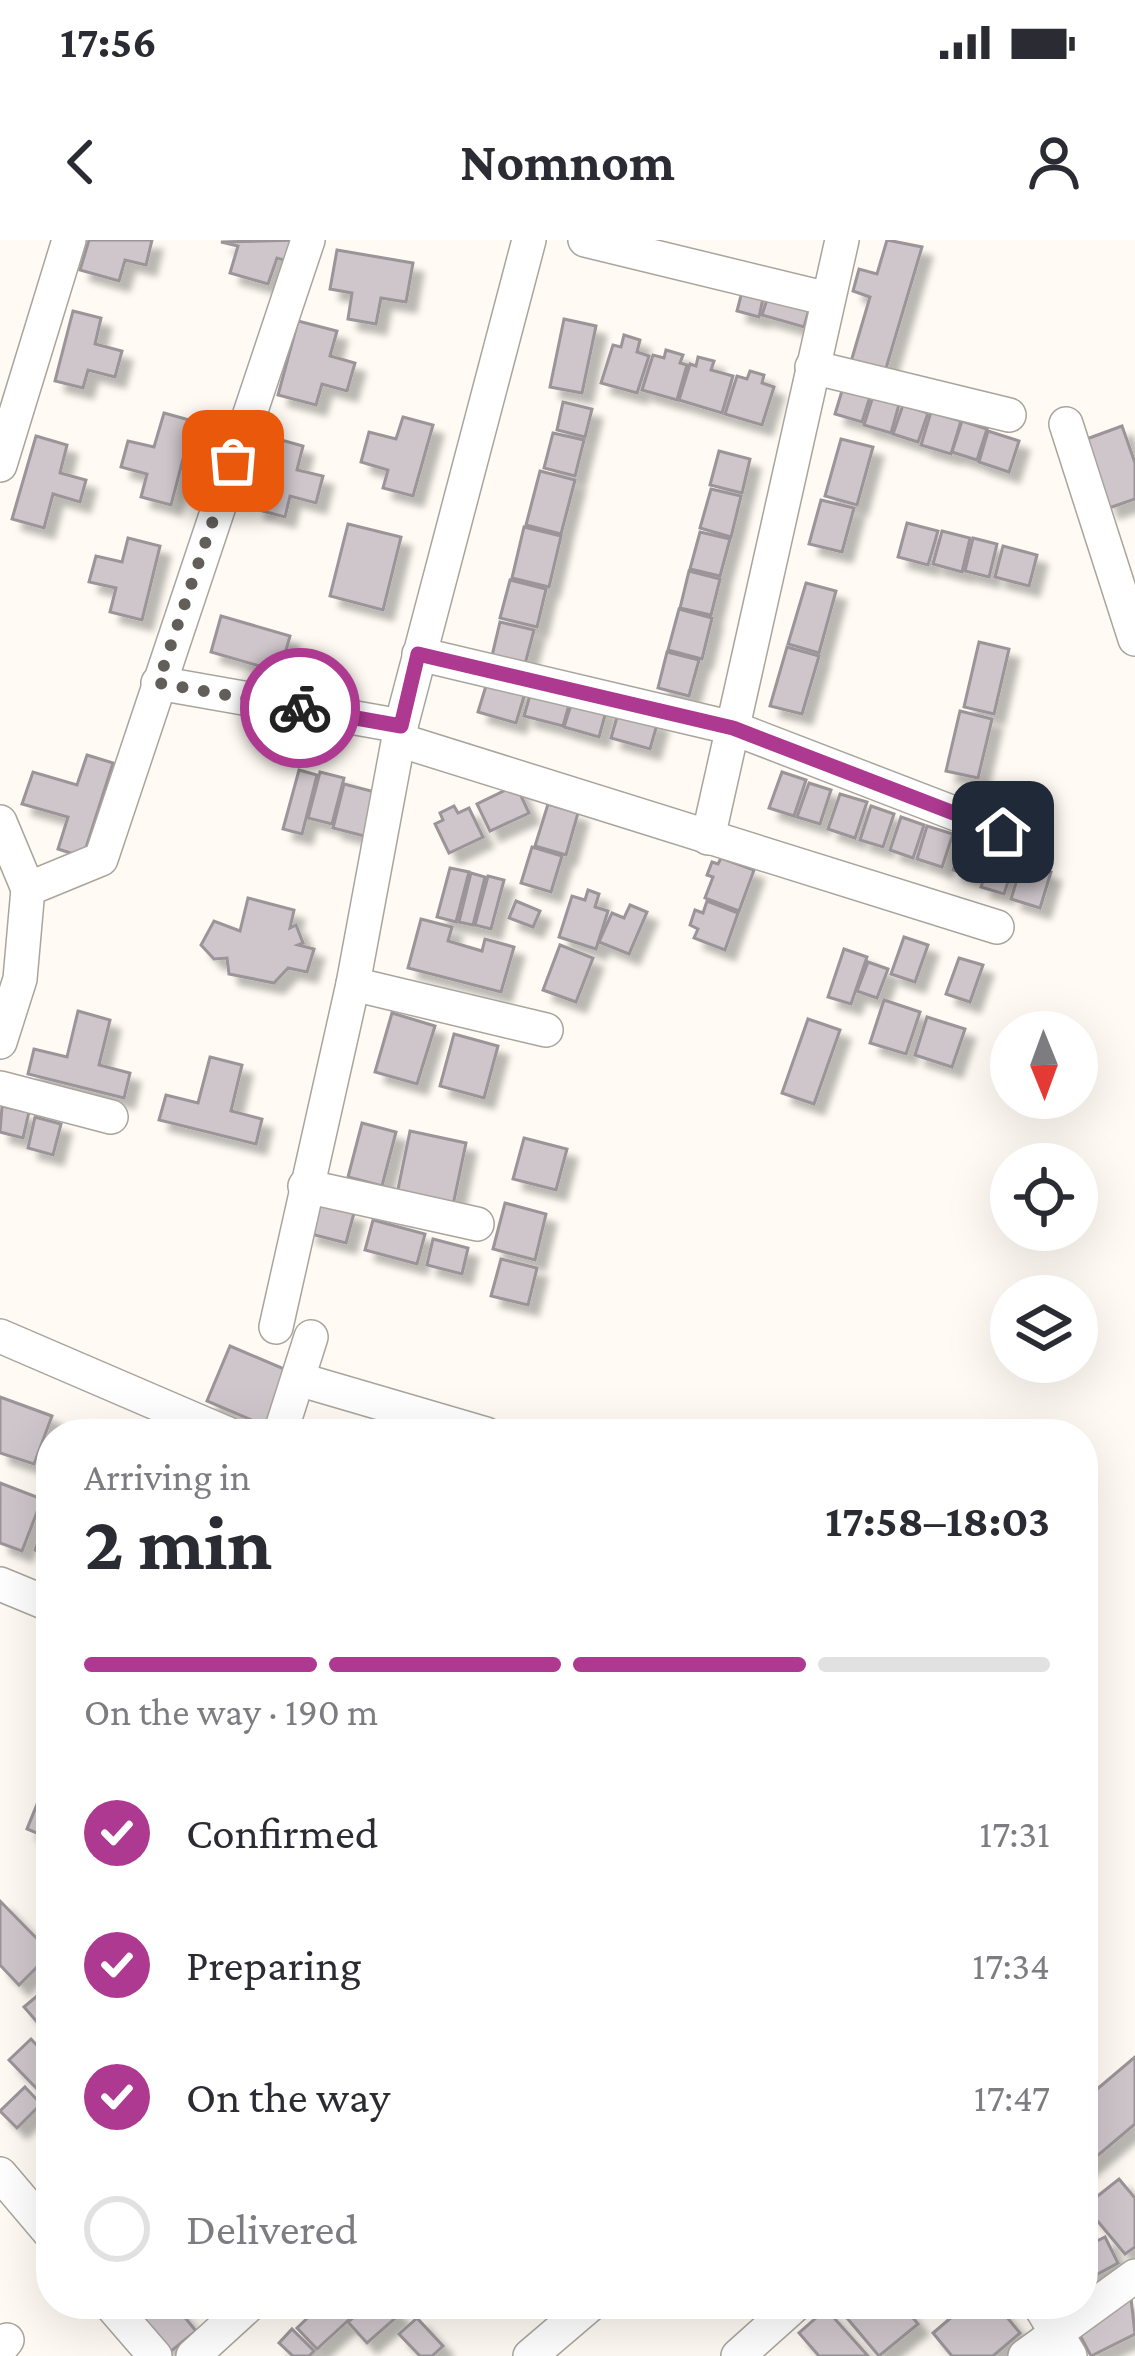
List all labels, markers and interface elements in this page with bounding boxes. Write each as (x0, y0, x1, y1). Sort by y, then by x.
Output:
text: 17:56 (60, 17, 157, 67)
icon: back (48, 129, 114, 195)
icon: person (1021, 129, 1087, 195)
text: Nomnom (460, 132, 675, 192)
pin (182, 410, 284, 512)
icon: bag (200, 428, 266, 494)
courier (240, 648, 360, 768)
icon: bike (267, 675, 333, 741)
pin (952, 781, 1054, 883)
icon: home (970, 799, 1036, 865)
north arrow (990, 1011, 1098, 1119)
map controls (990, 1011, 1098, 1383)
button: locate (990, 1143, 1098, 1251)
button: layers (990, 1275, 1098, 1383)
text: Arriving in (84, 1455, 251, 1498)
text: 17:58–18:03 (825, 1496, 1050, 1546)
text: 2 min (84, 1499, 272, 1586)
text: On the way · 190 m (84, 1690, 378, 1733)
icon: check (84, 1800, 150, 1866)
text: Confirmed (186, 1808, 378, 1858)
text: 17:31 (979, 1812, 1050, 1855)
icon: check (84, 1932, 150, 1998)
text: Preparing (186, 1940, 362, 1990)
text: 17:34 (972, 1944, 1050, 1987)
icon: check (84, 2064, 150, 2130)
text: On the way (186, 2072, 390, 2122)
text: 17:47 (974, 2076, 1050, 2119)
text: Delivered (186, 2204, 358, 2254)

